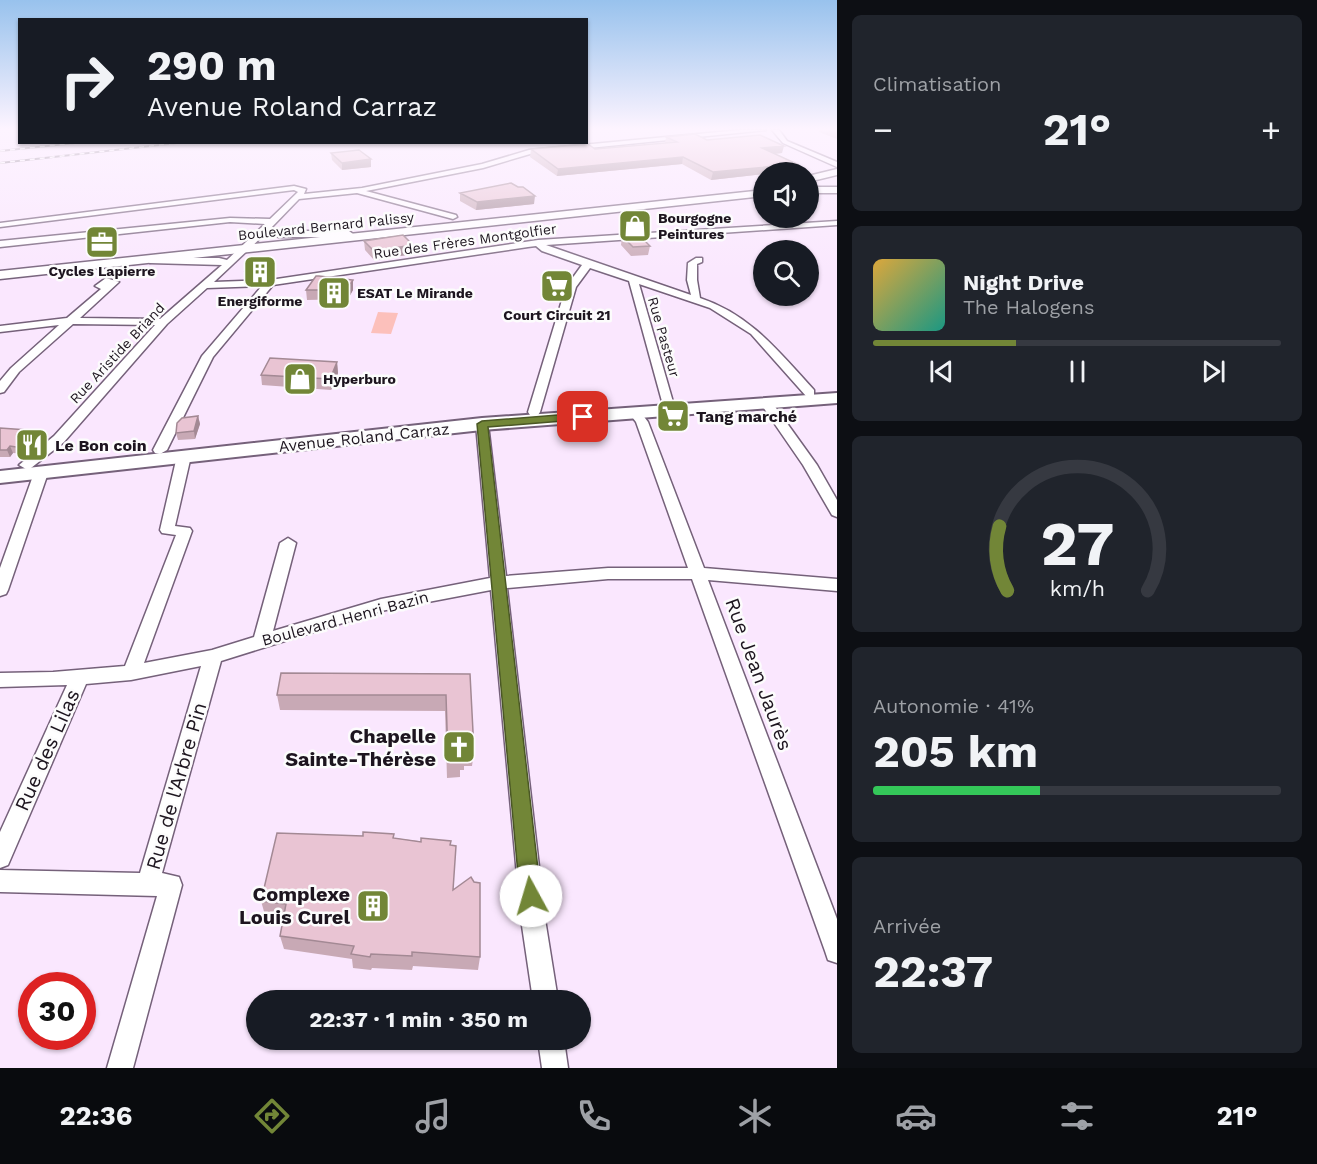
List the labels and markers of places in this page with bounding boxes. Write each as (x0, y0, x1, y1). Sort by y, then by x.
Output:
shop icon: Bourgogne Peintures (617, 208, 653, 244)
place label: Bourgogne Peintures (658, 210, 731, 242)
office icon: Cycles Lapierre (84, 224, 120, 260)
building icon: Energiforme (242, 254, 278, 290)
place label: Cycles Lapierre (49, 263, 155, 279)
supermarket icon: Court Circuit 21 (539, 268, 575, 304)
building icon: ESAT Le Mirande (316, 275, 352, 311)
place label: ESAT Le Mirande (357, 285, 473, 301)
place label: Energiforme (218, 293, 302, 309)
place label: Court Circuit 21 (503, 307, 611, 323)
shop icon: Hyperburo (282, 361, 318, 397)
place label: Hyperburo (323, 371, 396, 387)
pin (557, 391, 608, 442)
supermarket icon: Tang marché (655, 398, 691, 434)
place label: Tang marché (696, 407, 797, 426)
restaurant icon: Le Bon coin (14, 427, 50, 463)
place label: Le Bon coin (55, 436, 147, 455)
place label: Chapelle Sainte-Thérèse (285, 724, 436, 771)
church icon: Chapelle Sainte-Thérèse (441, 729, 477, 765)
place label: Complexe Louis Curel (239, 882, 350, 929)
building icon: Complexe Louis Curel (355, 888, 391, 924)

